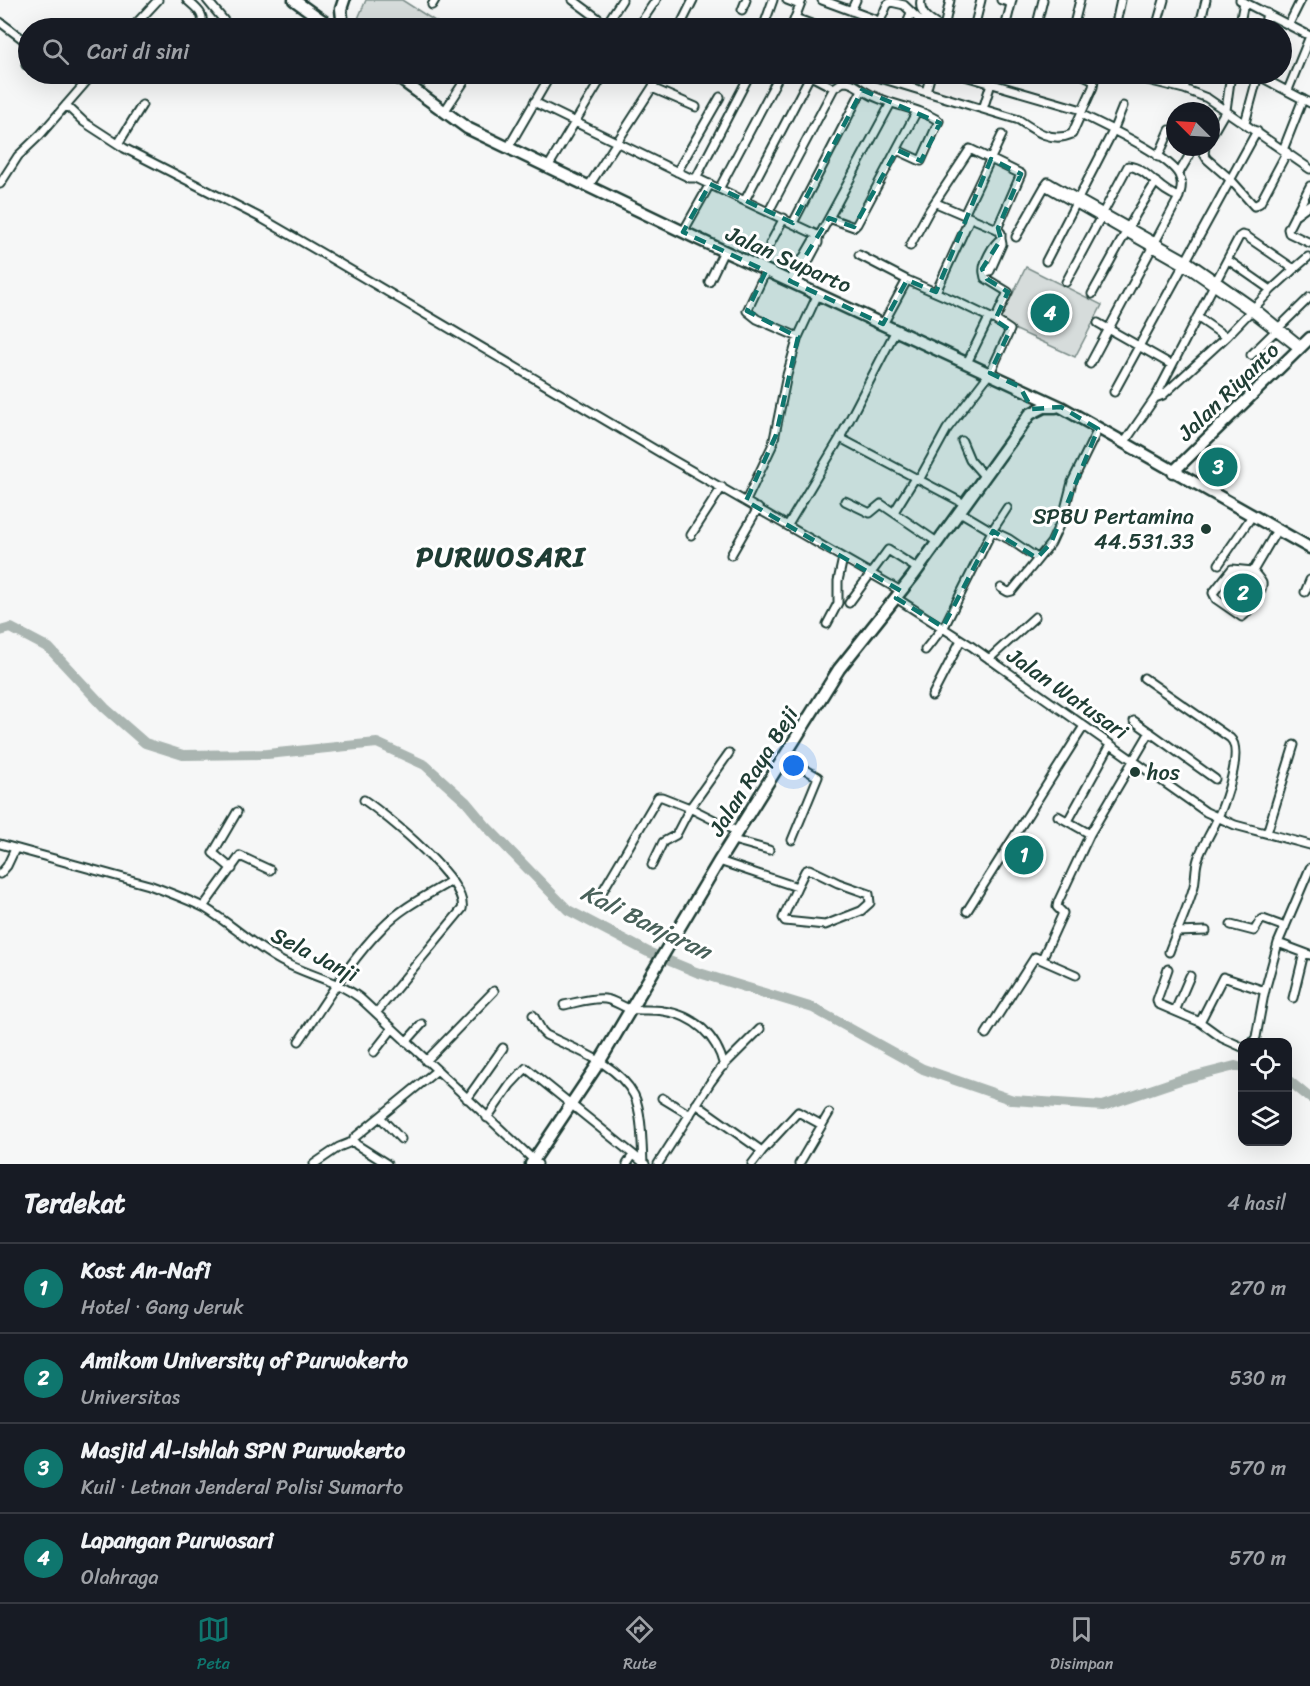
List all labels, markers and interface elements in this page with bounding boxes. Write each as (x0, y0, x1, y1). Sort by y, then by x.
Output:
search box (18, 18, 1292, 84)
text: Cari di sini (87, 32, 189, 71)
icon: search (39, 35, 72, 68)
north arrow (1166, 102, 1220, 156)
street label: Jalan Suparto (719, 214, 858, 305)
pin: 4 (1030, 290, 1070, 336)
street label: Jalan Riyanto (1167, 332, 1289, 451)
pin: 3 (1198, 444, 1238, 490)
place label: SPBU Pertamina 44.531.33 (1033, 497, 1194, 561)
marker: SPBU Pertamina 44.531.33 (1199, 522, 1213, 536)
district label: PURWOSARI (416, 532, 586, 581)
pin: 2 (1224, 570, 1262, 616)
street label: Jalan Watusari (998, 636, 1138, 750)
street label: Jalan Raya Beji (697, 698, 809, 845)
your location (779, 751, 808, 780)
place label: hos (1146, 753, 1181, 792)
marker: hos (1128, 765, 1142, 779)
pin: 1 (1004, 832, 1044, 878)
water label: Kali Banjaran (574, 872, 721, 973)
street label: Sela Janji (264, 916, 366, 994)
map controls (1238, 1038, 1292, 1146)
button: locate (1238, 1038, 1292, 1092)
button: layers (1238, 1092, 1292, 1146)
text: Terdekat (24, 1180, 125, 1226)
text: 4 hasil (1227, 1186, 1286, 1221)
text: Kost An-Nafi (81, 1251, 210, 1290)
text: 1 (39, 1271, 48, 1306)
text: 270 m (1230, 1271, 1286, 1306)
text: Hotel · Gang Jeruk (81, 1290, 244, 1325)
text: Amikom University of Purwokerto (81, 1341, 408, 1380)
text: 2 (38, 1361, 49, 1396)
text: 530 m (1230, 1361, 1286, 1396)
text: Universitas (81, 1380, 180, 1415)
text: Masjid Al-Ishlah SPN Purwokerto (81, 1431, 405, 1470)
text: 3 (38, 1451, 49, 1486)
text: 570 m (1229, 1451, 1286, 1486)
text: Kuil · Letnan Jenderal Polisi Sumarto (81, 1470, 403, 1505)
text: Lapangan Purwosari (81, 1521, 273, 1560)
text: 4 (37, 1541, 50, 1576)
text: 570 m (1229, 1541, 1286, 1576)
text: Olahraga (81, 1560, 159, 1595)
tab: Peta (197, 1613, 230, 1678)
tab: Rute (623, 1613, 657, 1678)
tab: Disimpan (1050, 1613, 1113, 1678)

